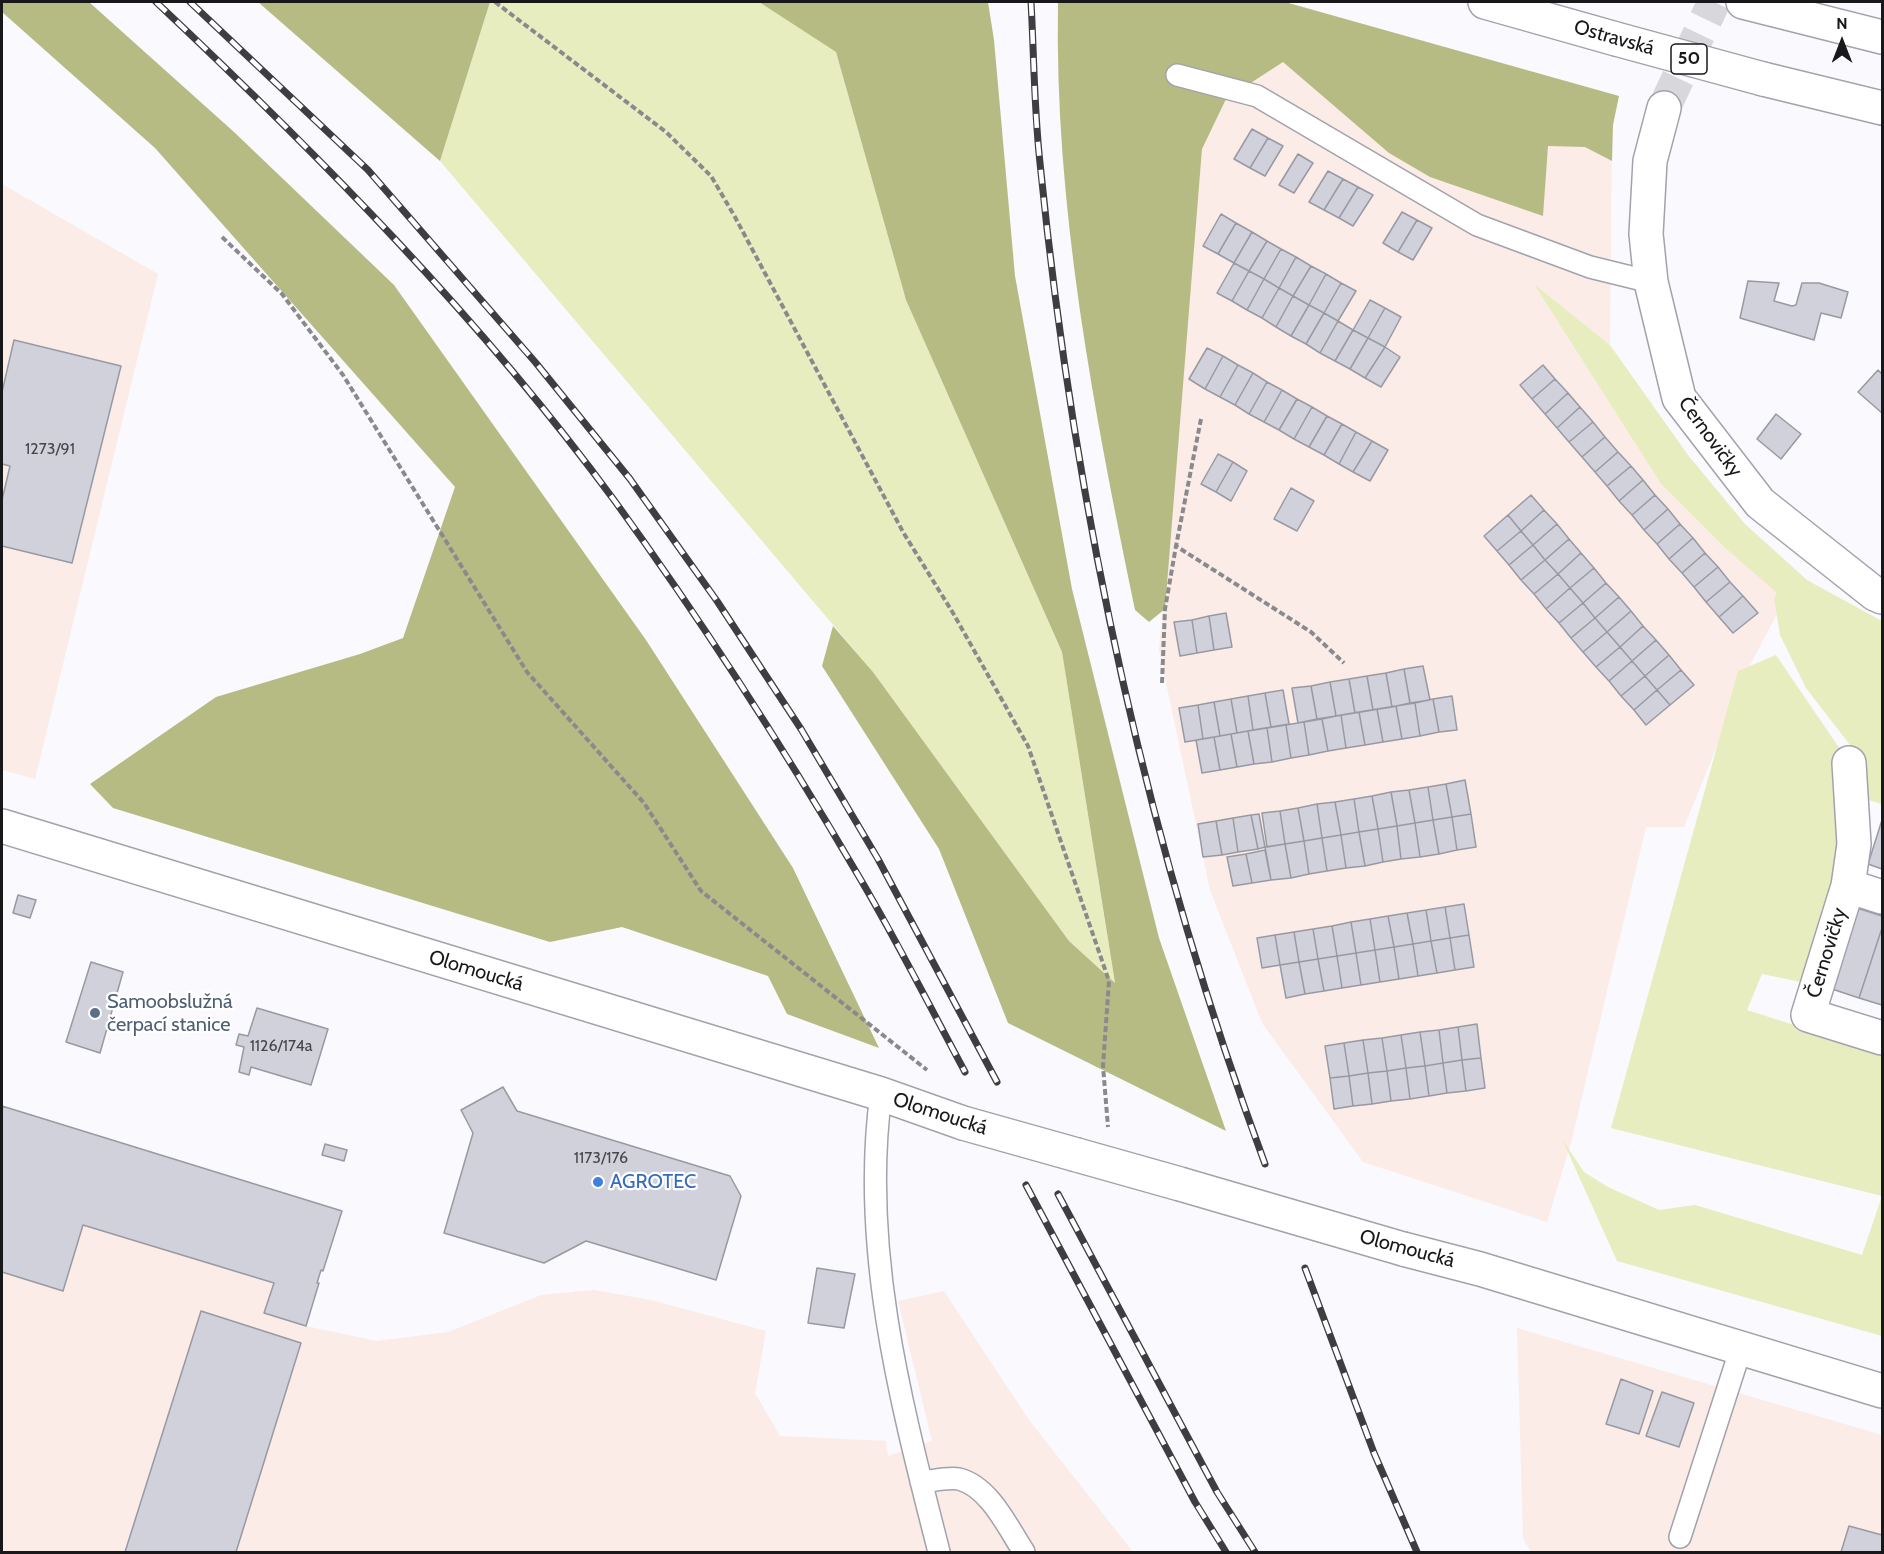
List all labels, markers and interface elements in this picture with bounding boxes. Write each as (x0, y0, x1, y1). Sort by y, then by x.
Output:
north arrow (1812, 12, 1872, 72)
text: N (1836, 14, 1848, 33)
street label: Ostravská (1571, 15, 1657, 61)
road number: 50 (1671, 44, 1707, 74)
street label: Černovičky (1673, 392, 1747, 482)
house number: 1273/91 (25, 439, 75, 459)
street label: Černovičky (1802, 905, 1852, 1001)
street label: Olomoucká (426, 945, 526, 997)
place label: Samoobslužná čerpací stanice (107, 990, 233, 1037)
marker: Samoobslužná čerpací stanice (88, 1006, 102, 1020)
house number: 1126/174a (250, 1036, 312, 1056)
street label: Olomoucká (890, 1088, 990, 1140)
house number: 1173/176 (574, 1148, 628, 1168)
place label: AGROTEC (610, 1170, 696, 1194)
marker: AGROTEC (591, 1175, 605, 1189)
street label: Olomoucká (1357, 1225, 1457, 1273)

